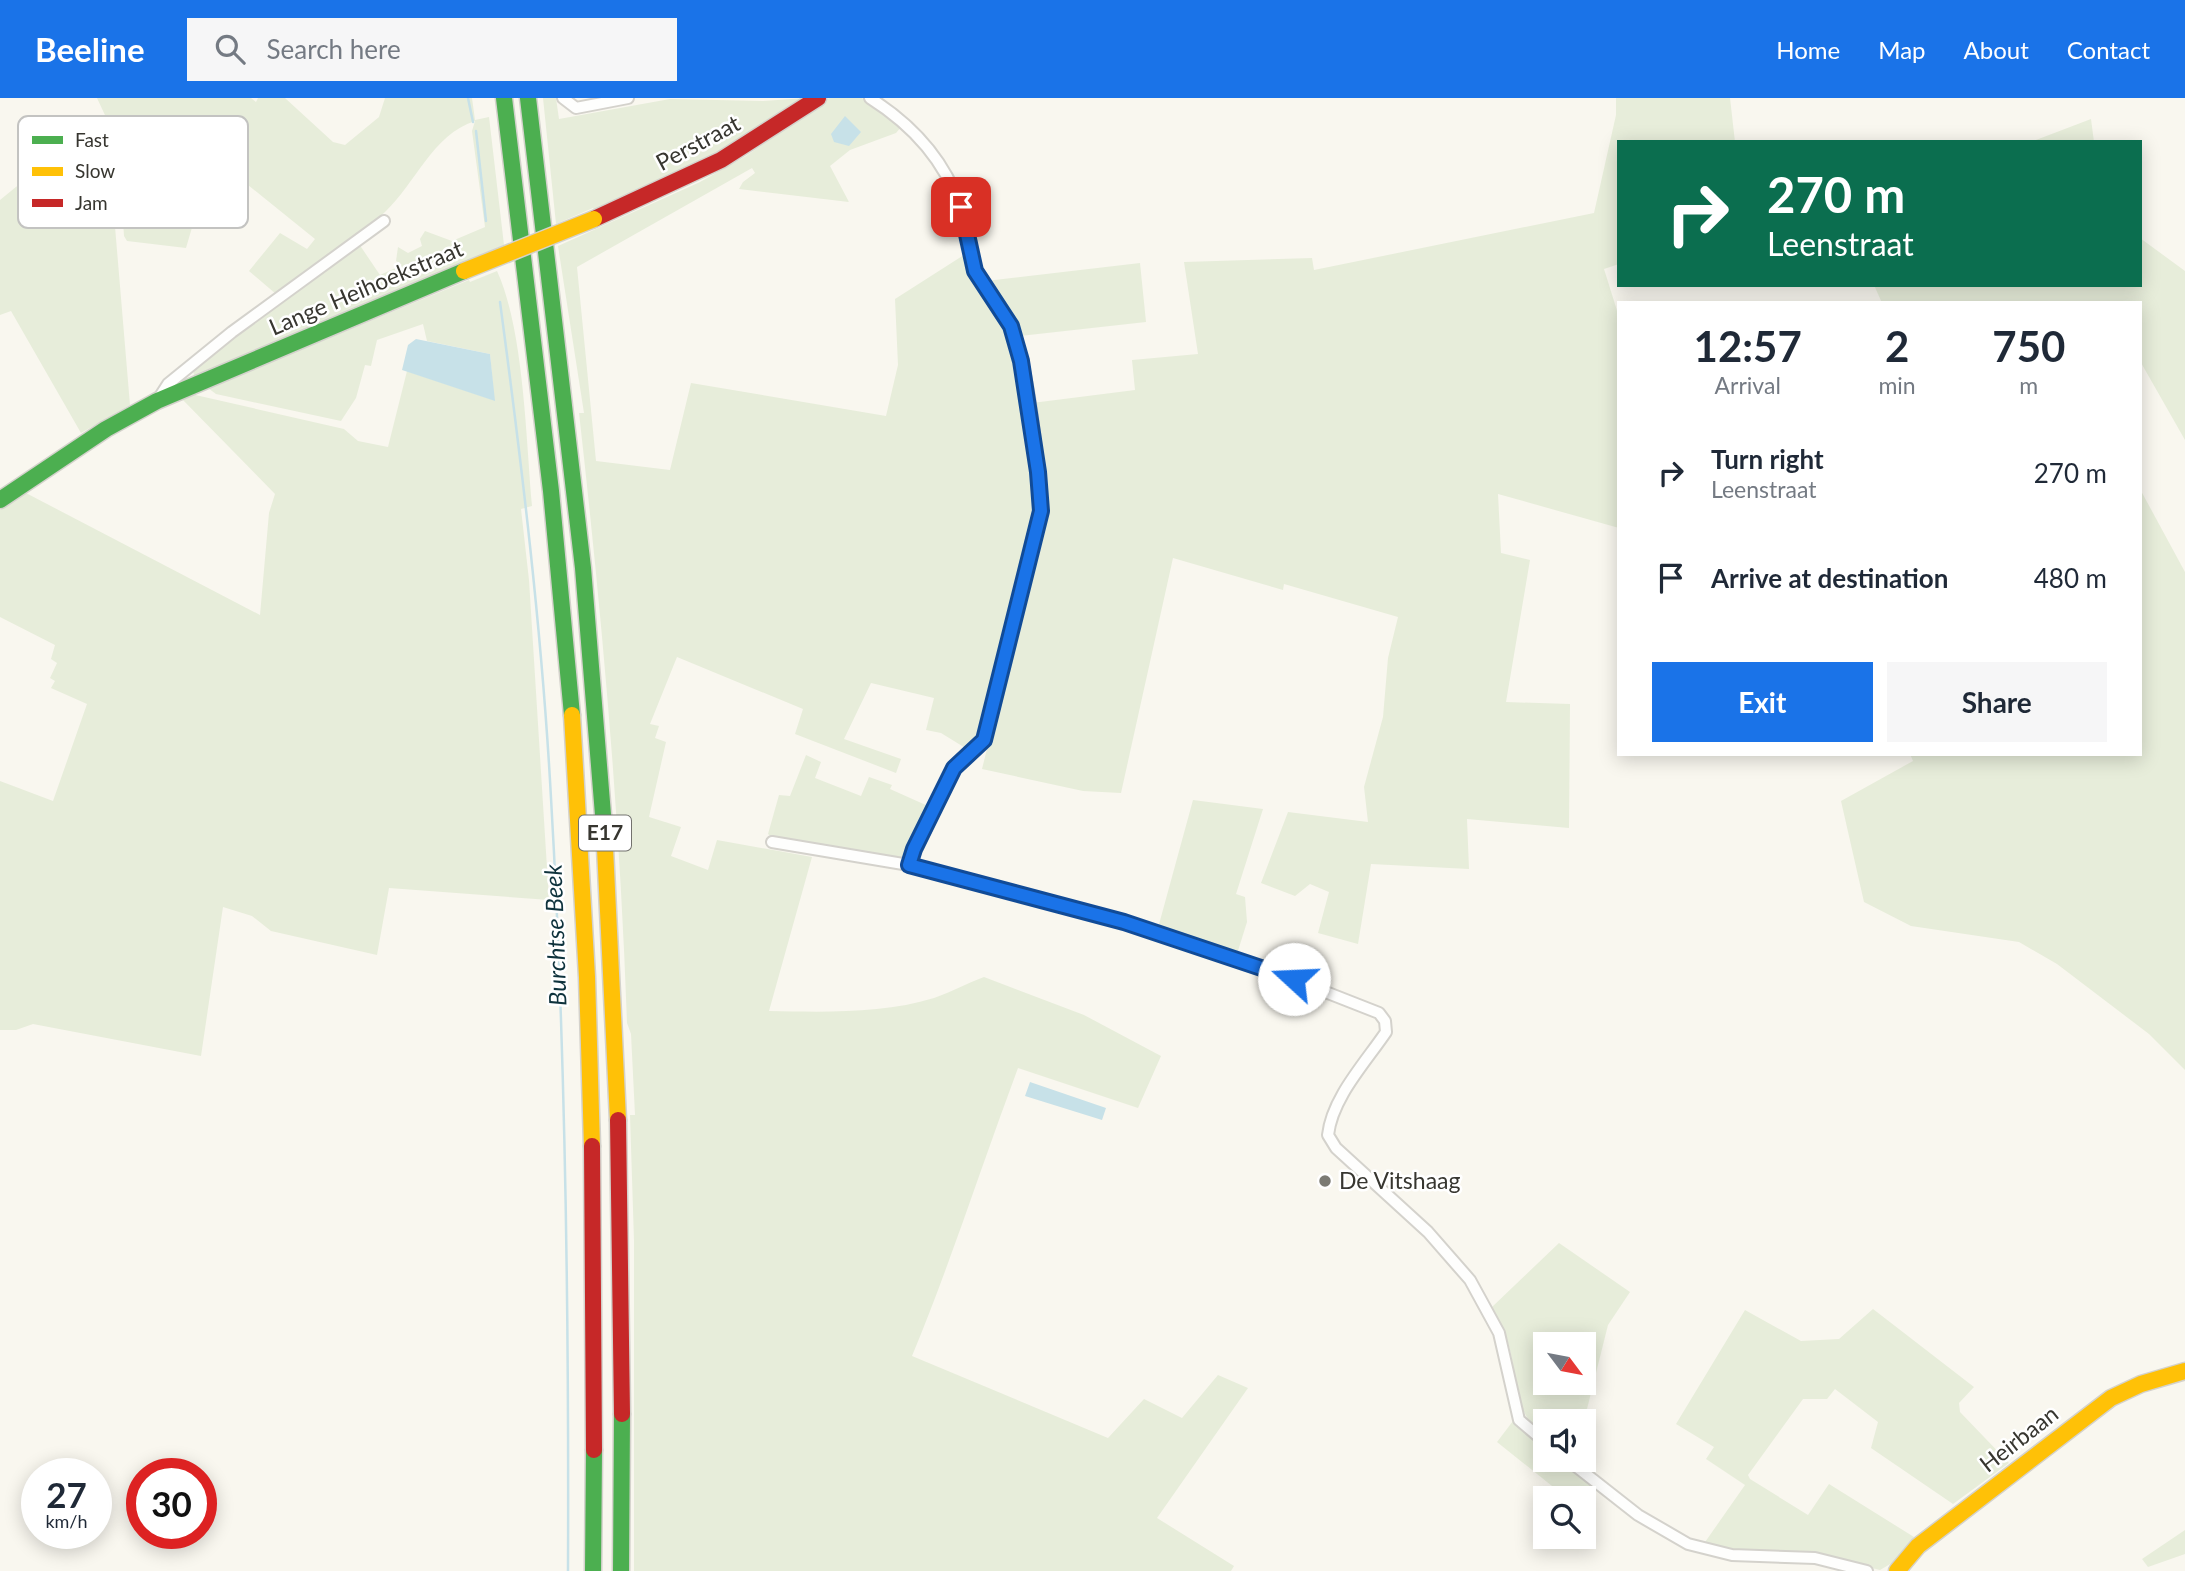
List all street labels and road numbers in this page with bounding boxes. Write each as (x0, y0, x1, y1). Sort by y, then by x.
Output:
street label: Perstraat (651, 108, 745, 176)
street label: Lange Heihoekstraat (264, 233, 467, 341)
road number: E17 (579, 816, 631, 850)
street label: Heirbaan (1974, 1399, 2063, 1478)

